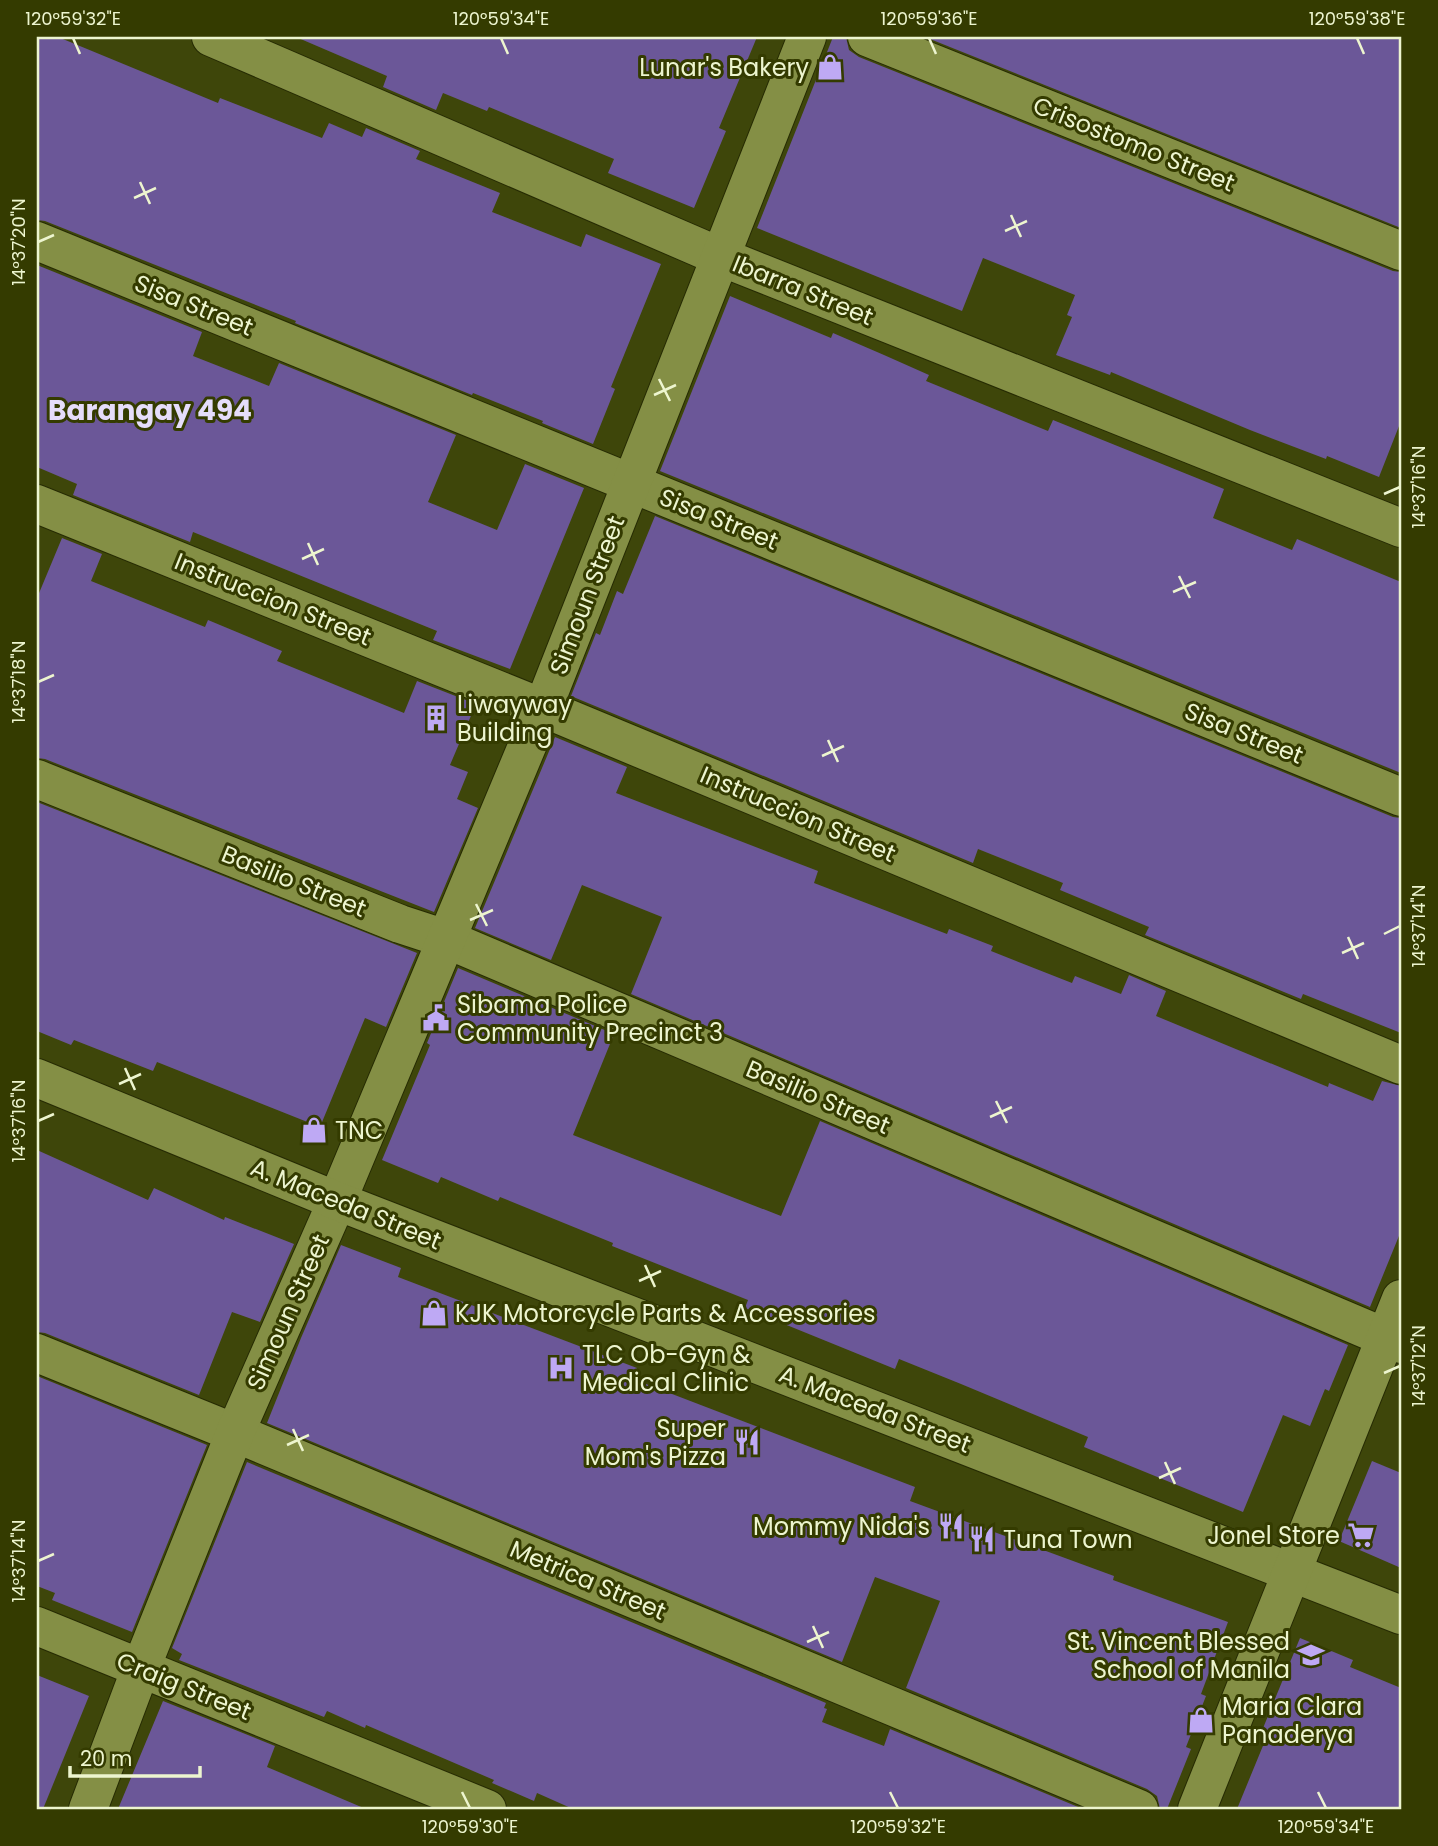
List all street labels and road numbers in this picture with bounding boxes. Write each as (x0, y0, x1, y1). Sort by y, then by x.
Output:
street label: Crisostomo Street (1028, 88, 1240, 200)
street label: Ibarra Street (728, 247, 878, 333)
street label: Sisa Street (130, 266, 258, 344)
street label: Sisa Street (655, 480, 783, 558)
street label: Simoun Street (542, 511, 632, 679)
street label: Instruccion Street (170, 545, 376, 653)
street label: Sisa Street (1180, 694, 1308, 772)
street label: Instruccion Street (695, 758, 901, 870)
street label: Basilio Street (217, 837, 371, 925)
street label: Basilio Street (741, 1052, 895, 1142)
street label: A. Maceda Street (246, 1151, 446, 1257)
street label: Simoun Street (239, 1229, 337, 1395)
street label: A. Maceda Street (774, 1357, 976, 1461)
street label: Metrica Street (505, 1532, 671, 1628)
street label: Craig Street (112, 1644, 256, 1728)

